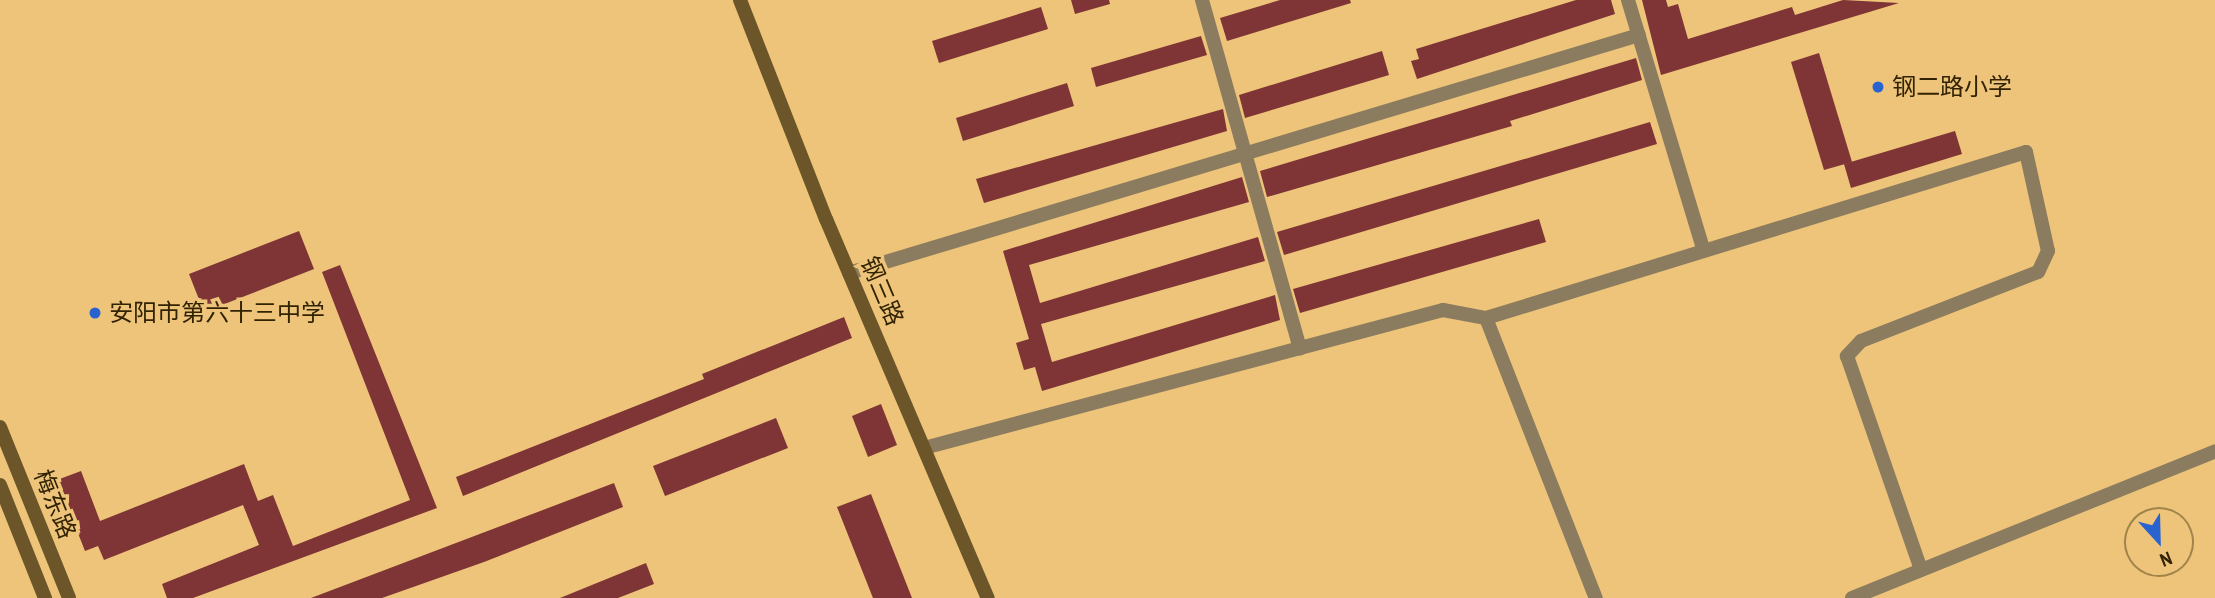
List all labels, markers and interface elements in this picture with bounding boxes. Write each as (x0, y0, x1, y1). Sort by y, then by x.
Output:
place label: 钢二路小学 (1892, 73, 2012, 101)
marker: 钢二路小学 (1870, 79, 1886, 95)
street label: 钢三路 (855, 252, 909, 330)
place label: 安阳市第六十三中学 (109, 299, 325, 327)
marker: 安阳市第六十三中学 (87, 305, 103, 321)
street label: 梅东路 (28, 465, 82, 543)
north arrow (2124, 507, 2194, 577)
text: N (2156, 545, 2176, 574)

